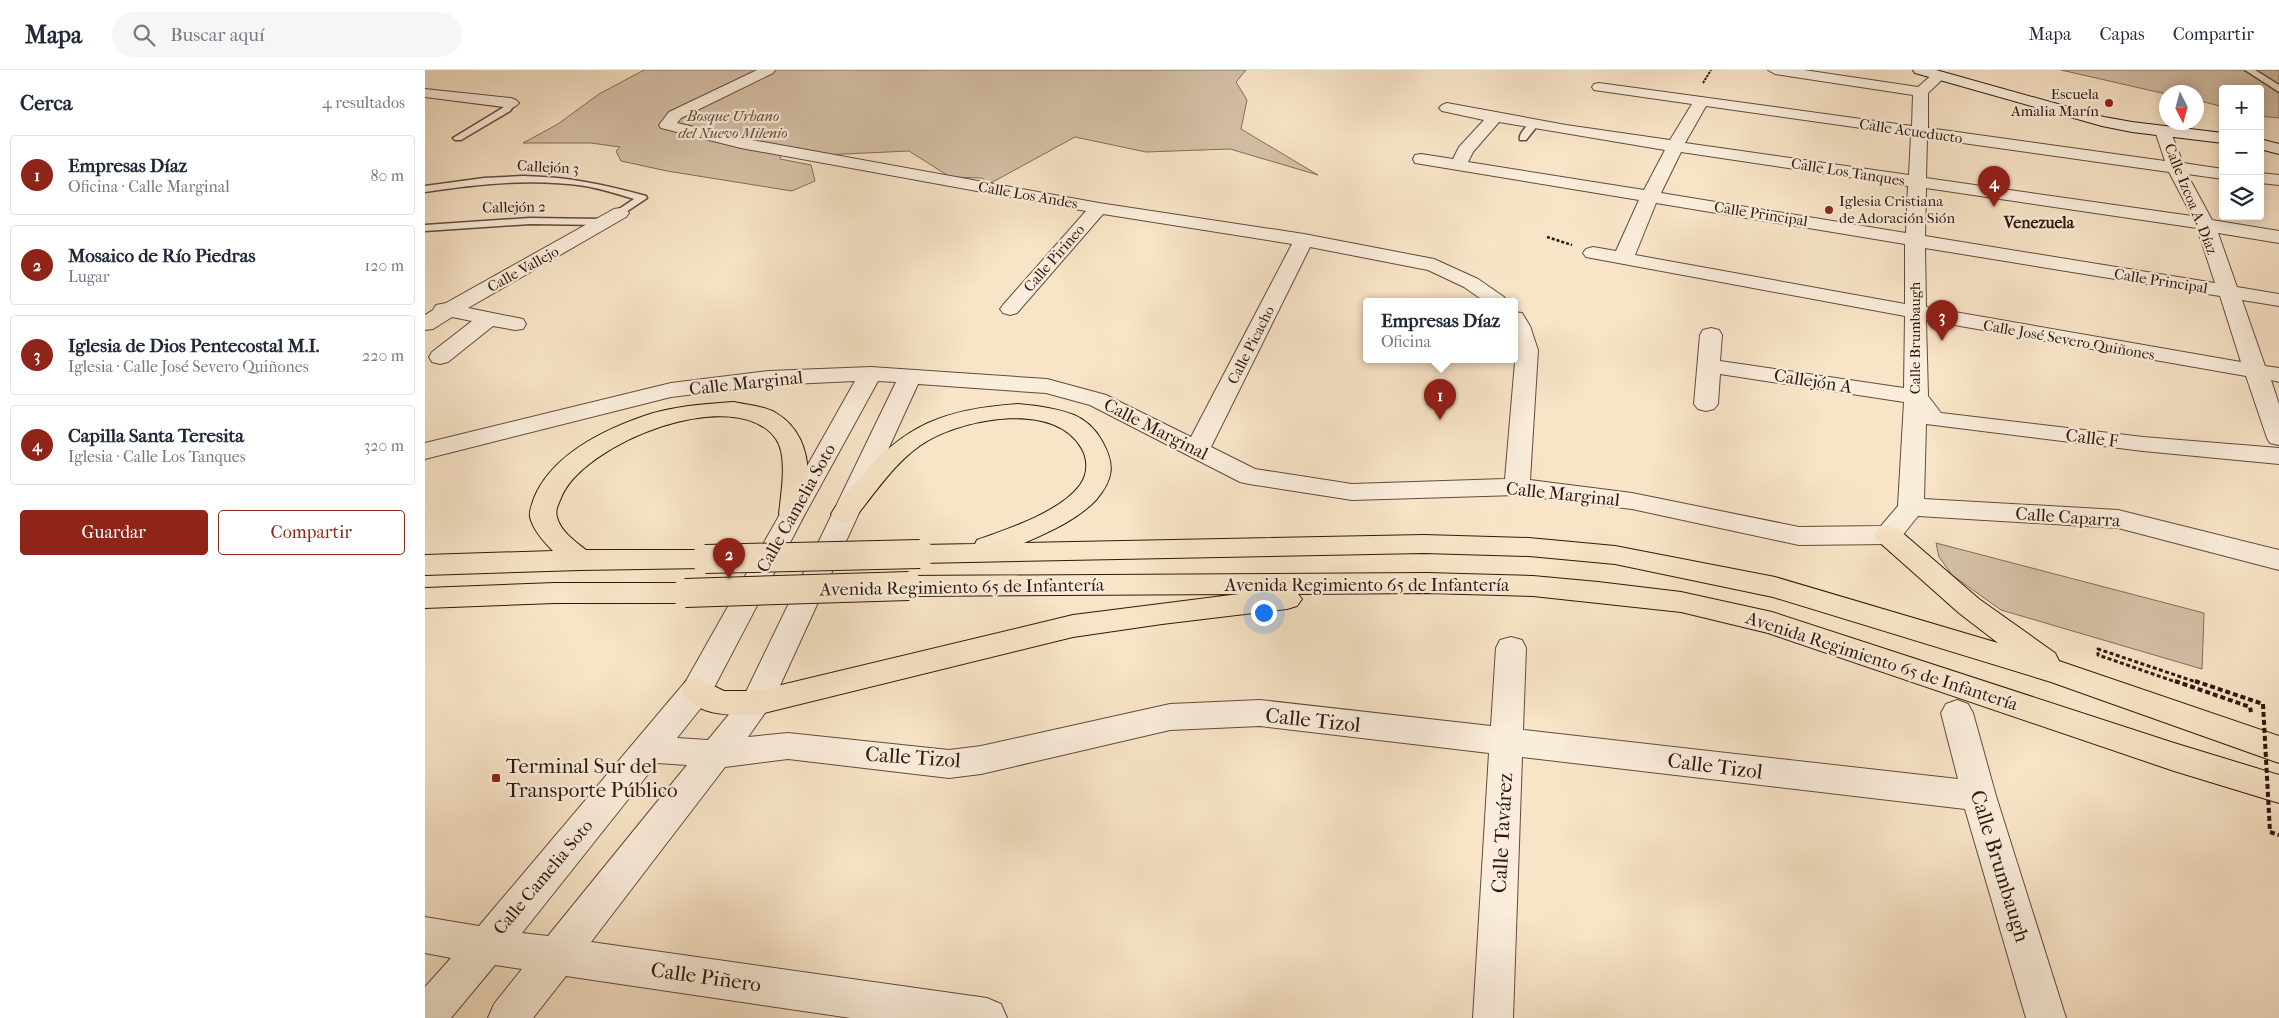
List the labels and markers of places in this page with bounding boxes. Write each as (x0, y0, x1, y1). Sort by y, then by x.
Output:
place label: Escuela Amalia Marín (2010, 85, 2100, 120)
marker: Escuela Amalia Marín (2103, 97, 2115, 109)
pin: 4 (1978, 166, 2010, 207)
place label: Iglesia Cristiana de Adoración Sión (1839, 192, 1955, 227)
marker: Iglesia Cristiana de Adoración Sión (1823, 204, 1835, 216)
pin: 3 (1926, 300, 1958, 341)
pin: 1 (1424, 379, 1456, 420)
pin: 2 (713, 538, 745, 579)
place label: Terminal Sur del Transporte Público (506, 754, 678, 802)
marker: Terminal Sur del Transporte Público (490, 772, 502, 784)

